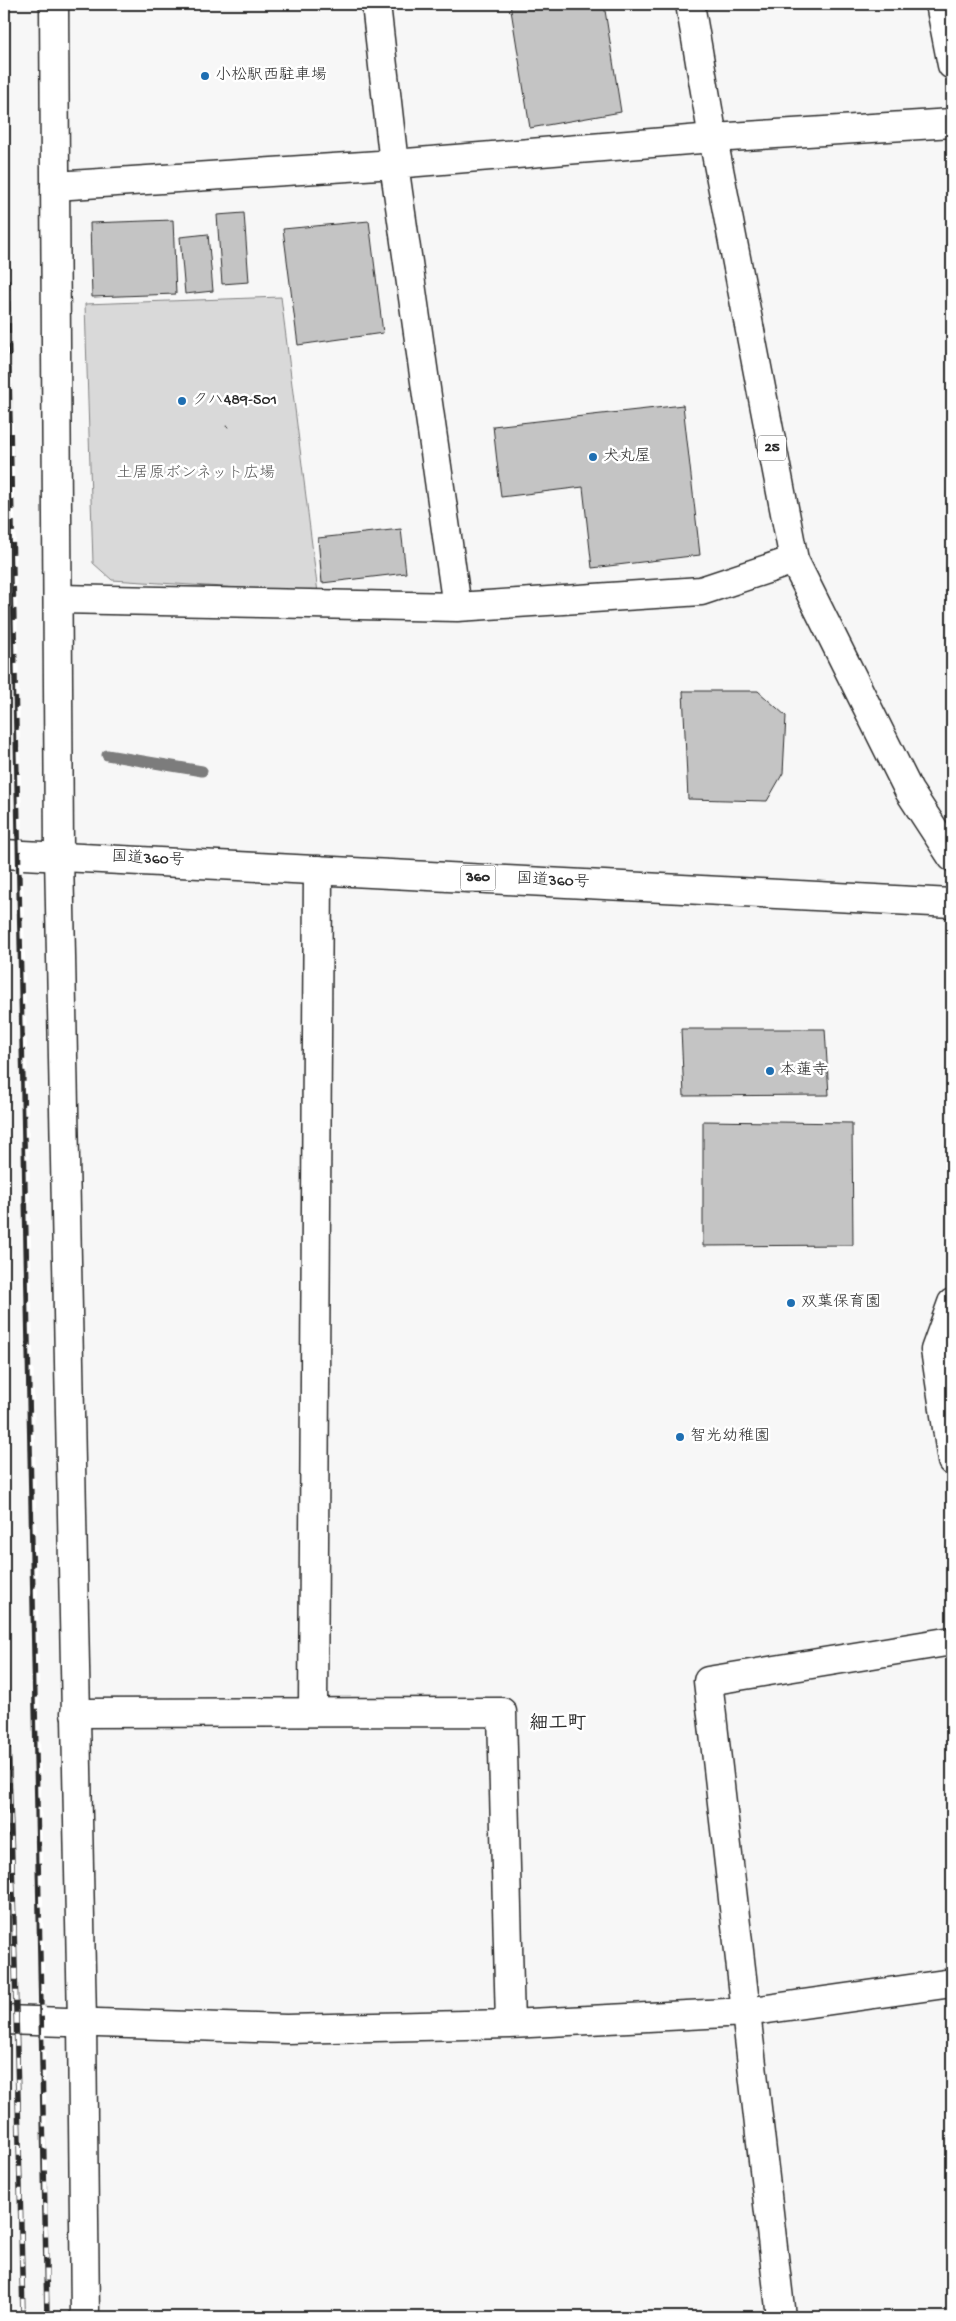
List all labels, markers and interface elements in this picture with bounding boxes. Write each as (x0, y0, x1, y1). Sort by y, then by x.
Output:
place label: 小松駅西駐車場 (215, 66, 327, 86)
marker: 小松駅西駐車場 (199, 70, 211, 82)
place label: クハ489-501 (192, 392, 277, 411)
marker: クハ489-501 (176, 395, 188, 407)
road number: 25 (758, 436, 786, 460)
place label: 犬丸屋 (603, 447, 651, 467)
marker: 犬丸屋 (587, 451, 599, 463)
park label: 土居原ボンネット広場 (117, 464, 275, 484)
street label: 国道360号 (111, 848, 185, 871)
road number: 360 (460, 866, 496, 890)
street label: 国道360号 (516, 870, 590, 893)
place label: 本蓮寺 (780, 1061, 828, 1081)
marker: 本蓮寺 (764, 1065, 776, 1077)
place label: 双葉保育園 (801, 1293, 881, 1313)
marker: 双葉保育園 (785, 1297, 797, 1309)
place label: 智光幼稚園 (690, 1427, 770, 1447)
marker: 智光幼稚園 (674, 1431, 686, 1443)
district label: 細工町 (529, 1712, 587, 1736)

